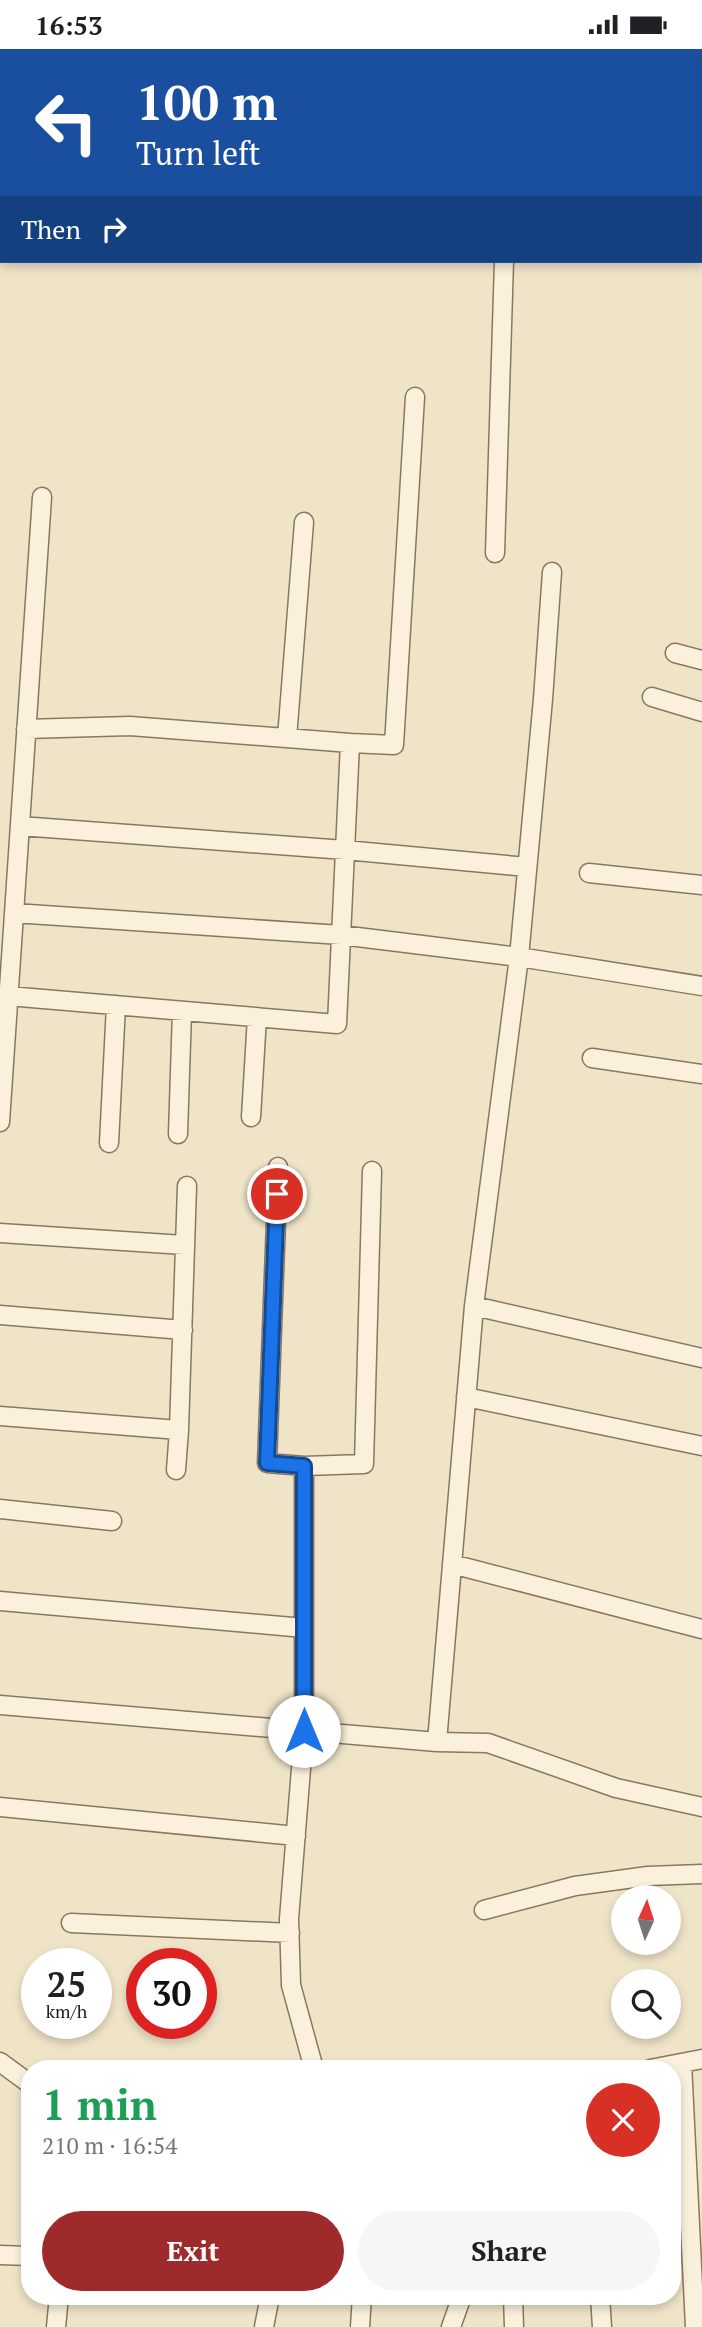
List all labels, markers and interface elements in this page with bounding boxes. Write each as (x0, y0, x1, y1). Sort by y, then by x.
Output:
text: 16:53 (35, 8, 103, 42)
text: 100 m (136, 69, 278, 134)
icon: left (21, 77, 112, 168)
text: Turn left (136, 132, 260, 174)
icon: right (95, 210, 133, 248)
text: Then (21, 212, 81, 246)
pin (247, 1164, 307, 1224)
icon: arrive (258, 1175, 296, 1213)
position arrow (267, 1694, 341, 1768)
north arrow (611, 1885, 681, 1955)
map controls (611, 1885, 681, 2039)
speed limit sign: 30 (126, 1948, 217, 2039)
text: 25 (47, 1961, 86, 2007)
button: search (611, 1969, 681, 2039)
text: km/h (46, 1999, 87, 2023)
text: 1 min (42, 2076, 157, 2132)
button: close (586, 2083, 660, 2157)
text: 210 m · 16:54 (42, 2130, 177, 2161)
button: Exit (42, 2211, 344, 2291)
button: Share (358, 2211, 660, 2291)

